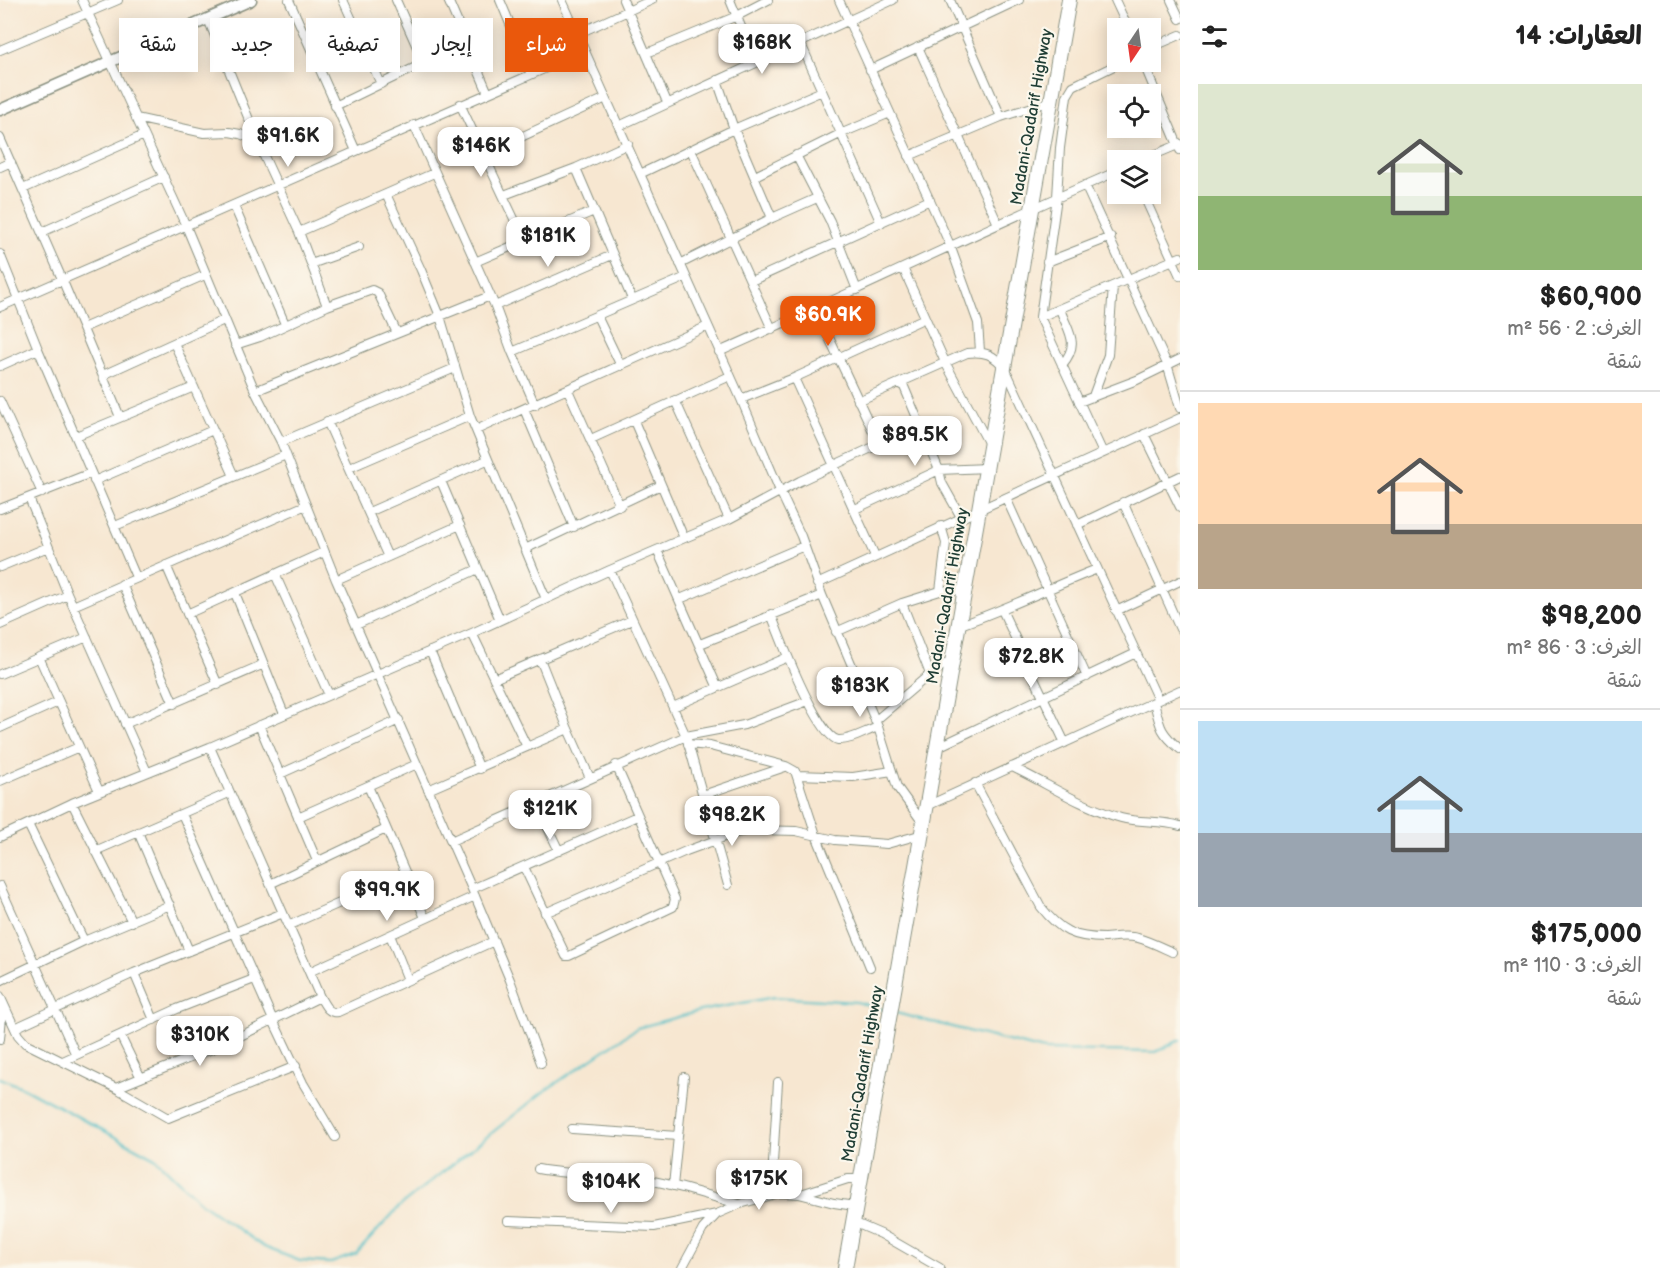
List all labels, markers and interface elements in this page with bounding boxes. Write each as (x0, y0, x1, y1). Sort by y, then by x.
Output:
chip: شقة (119, 18, 198, 72)
chip: جديد (210, 18, 294, 72)
chip: تصفية (306, 18, 400, 72)
chip: إيجار (412, 18, 493, 72)
chip: شراء (505, 18, 588, 72)
north arrow (1107, 18, 1161, 72)
map controls (1107, 18, 1161, 204)
icon: filters (1198, 20, 1231, 53)
text: العقارات: 14 (1515, 21, 1642, 52)
pin: $168K (720, 24, 804, 75)
street label: Madani-Qadarif Highway (1007, 27, 1057, 207)
text: $168K (732, 31, 792, 55)
button: locate (1107, 84, 1161, 138)
pin: $91.6K (239, 117, 337, 168)
icon: home (1366, 123, 1474, 231)
text: $91.6K (256, 124, 320, 148)
pin: $146K (439, 127, 523, 178)
text: $146K (451, 134, 511, 158)
button: layers (1107, 150, 1161, 204)
pin: $181K (506, 217, 590, 268)
text: $181K (520, 224, 576, 248)
text: $60,900 (1540, 282, 1642, 313)
pin: $60.9K (779, 296, 877, 347)
text: $60.9K (794, 303, 862, 327)
text: الغرف: 2 · 56 m² (1507, 317, 1642, 341)
text: شقة (1607, 350, 1642, 374)
pin: $89.5K (866, 416, 964, 467)
text: $89.5K (882, 423, 948, 447)
icon: home (1366, 442, 1474, 550)
street label: Madani-Qadarif Highway (923, 506, 973, 686)
text: $98,200 (1541, 601, 1642, 632)
text: الغرف: 3 · 86 m² (1507, 636, 1642, 660)
pin: $72.8K (982, 638, 1080, 689)
text: $72.8K (998, 645, 1064, 669)
pin: $183K (818, 667, 902, 718)
text: شقة (1607, 669, 1642, 693)
text: $183K (831, 674, 889, 698)
icon: home (1366, 760, 1474, 868)
pin: $121K (508, 790, 592, 841)
pin: $98.2K (683, 796, 781, 847)
text: $121K (522, 797, 578, 821)
text: $98.2K (699, 803, 765, 827)
pin: $99.9K (338, 871, 436, 922)
text: $99.9K (354, 878, 420, 902)
text: $175,000 (1530, 919, 1642, 950)
text: الغرف: 3 · 110 m² (1503, 954, 1642, 978)
street label: Madani-Qadarif Highway (838, 984, 888, 1164)
text: شقة (1607, 987, 1642, 1011)
pin: $310K (158, 1016, 242, 1067)
text: $310K (170, 1023, 230, 1047)
pin: $175K (717, 1160, 801, 1211)
pin: $104K (569, 1163, 653, 1214)
text: $175K (730, 1167, 788, 1191)
text: $104K (581, 1170, 641, 1194)

